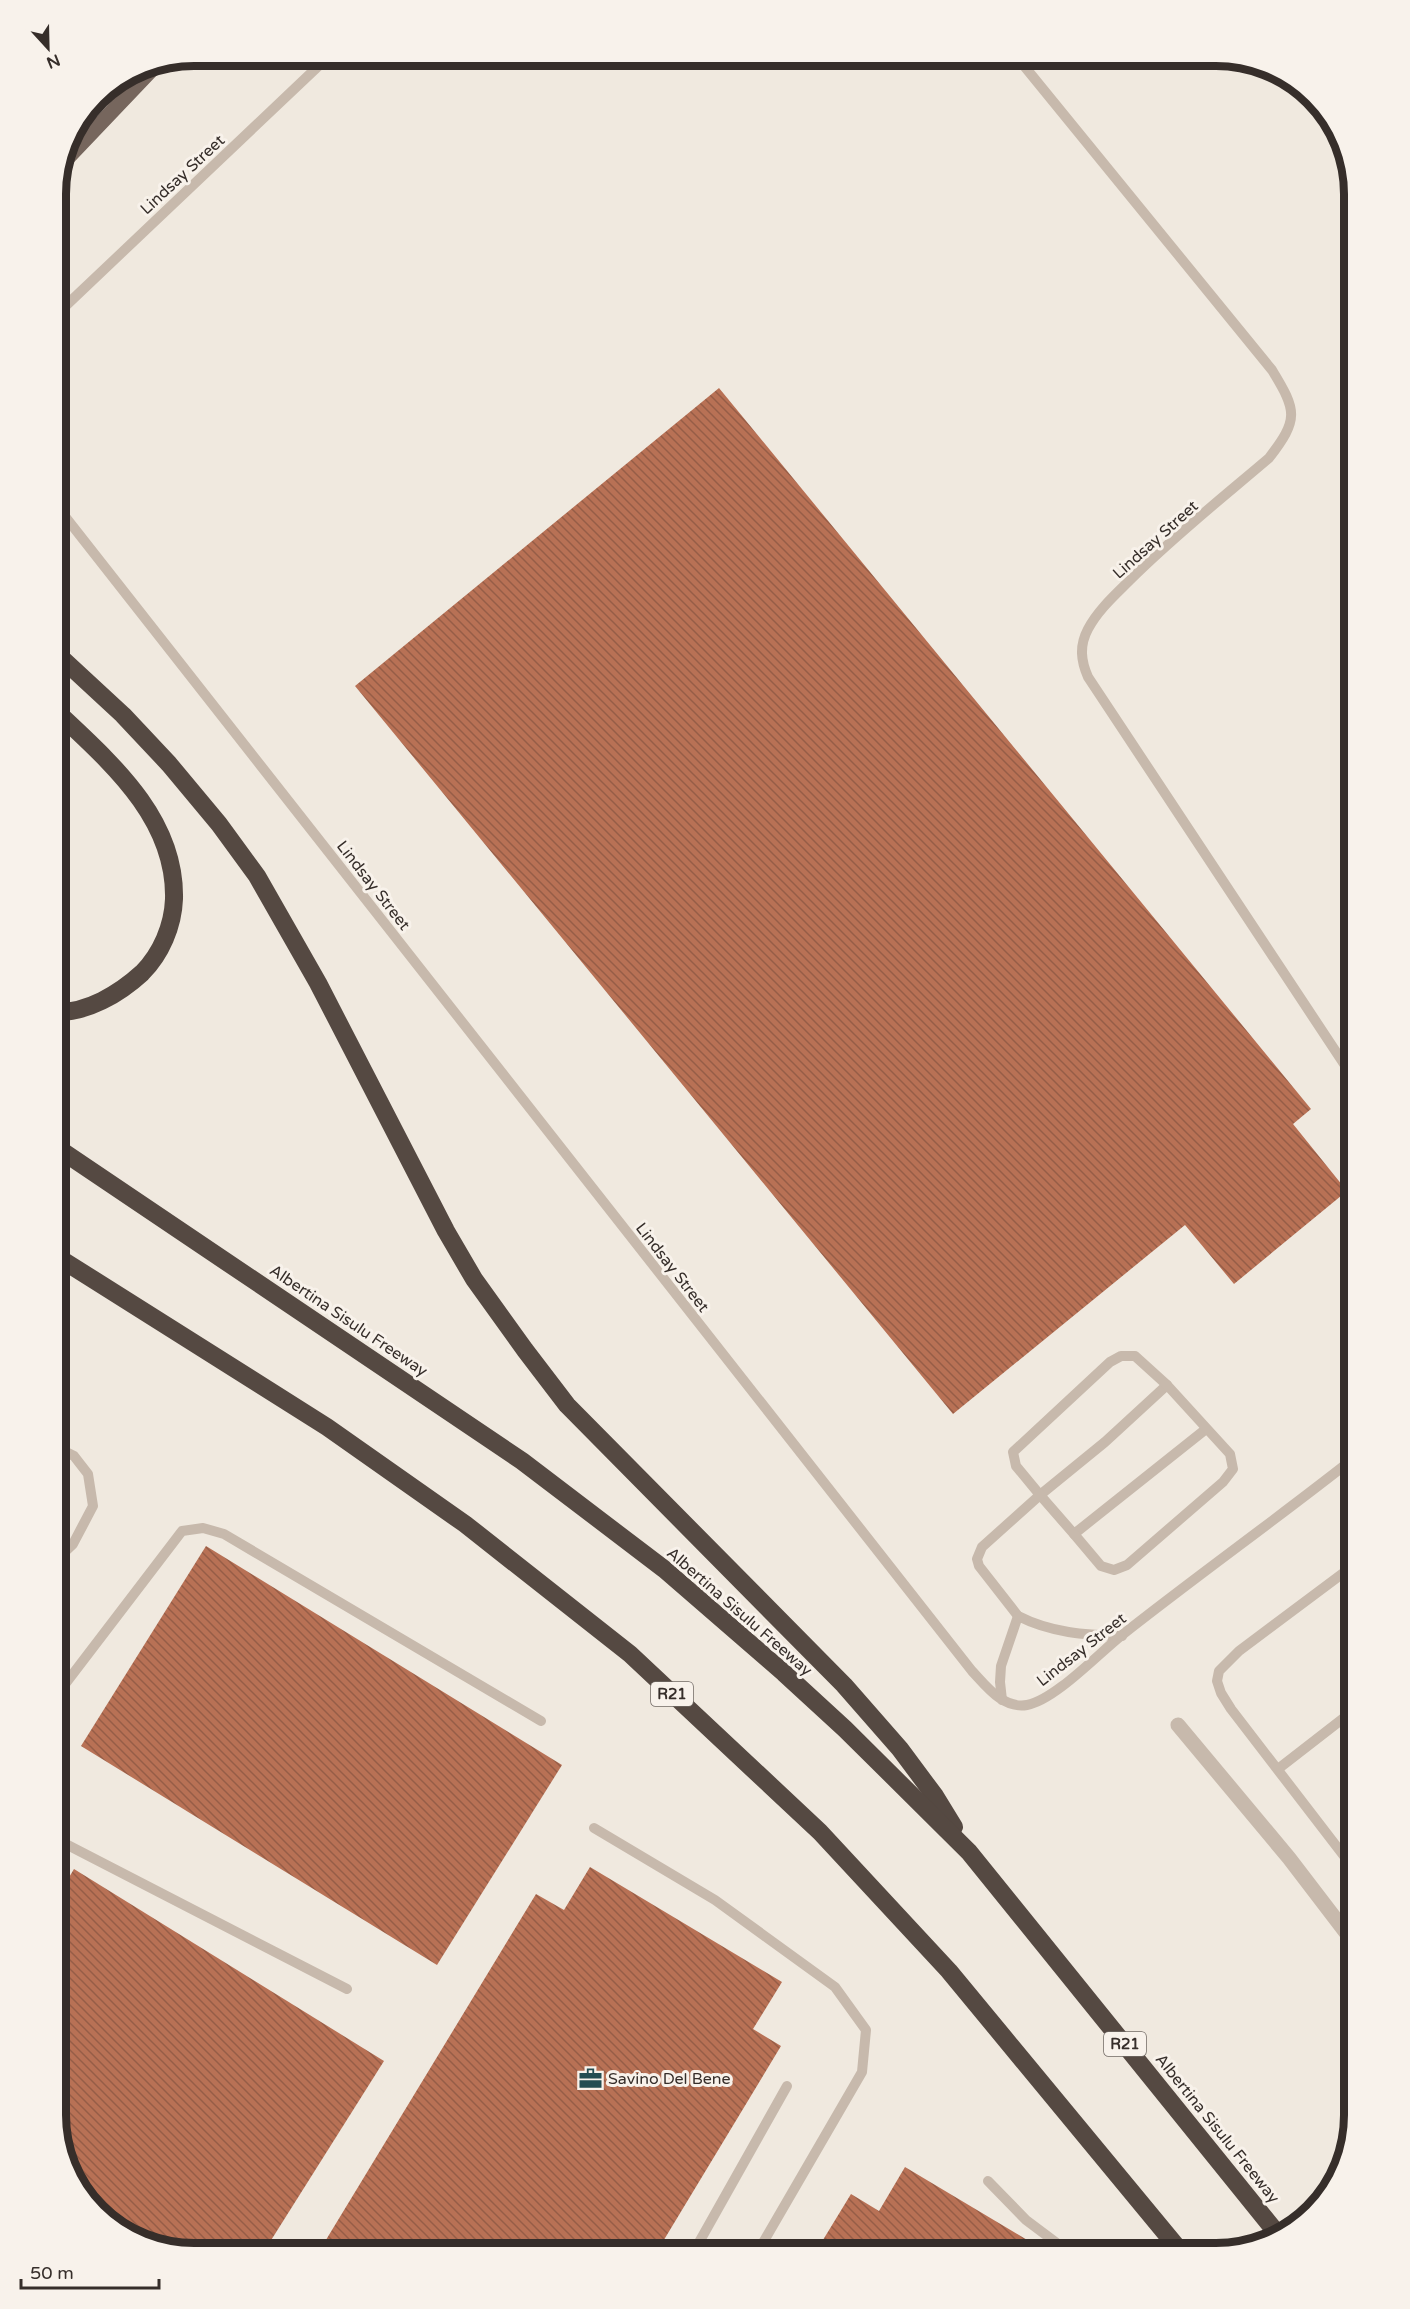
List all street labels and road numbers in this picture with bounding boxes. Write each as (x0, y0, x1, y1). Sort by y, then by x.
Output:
street label: Lindsay Street (136, 131, 229, 219)
street label: Lindsay Street (1109, 496, 1203, 583)
street label: Lindsay Street (332, 837, 414, 934)
street label: Lindsay Street (631, 1219, 713, 1316)
street label: Albertina Sisulu Freeway (266, 1260, 432, 1381)
street label: Albertina Sisulu Freeway (662, 1543, 817, 1681)
street label: Lindsay Street (1033, 1609, 1130, 1691)
road number: R21 (651, 1682, 693, 1706)
road number: R21 (1104, 2032, 1146, 2056)
street label: Albertina Sisulu Freeway (1151, 2050, 1284, 2208)

